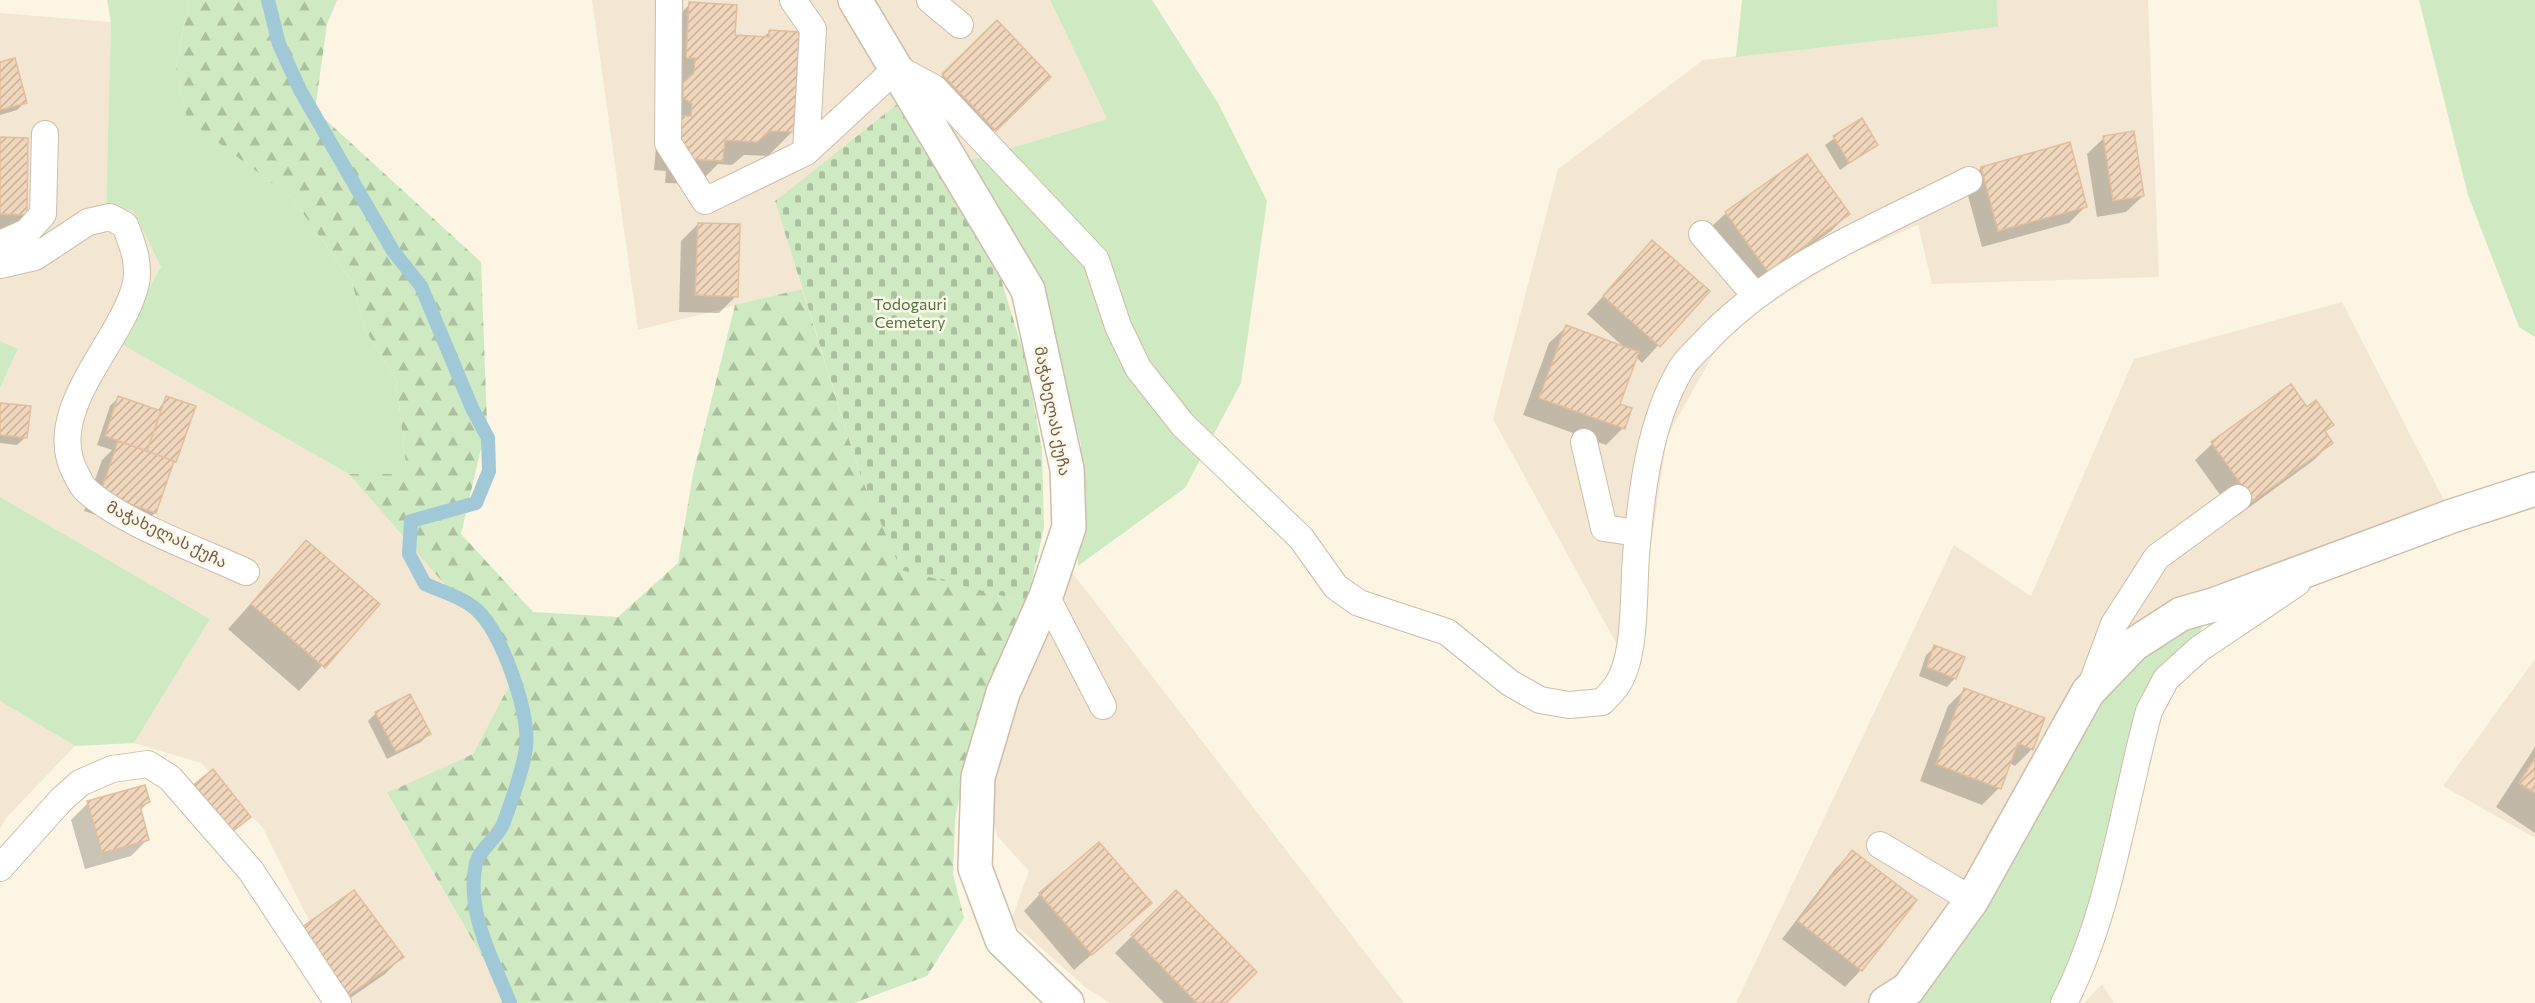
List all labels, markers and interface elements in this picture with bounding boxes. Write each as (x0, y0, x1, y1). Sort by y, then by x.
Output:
park label: Todogauri Cemetery (873, 294, 947, 331)
street label: მაჭახელას ქუჩა (1030, 345, 1075, 478)
street label: მაჭახელას ქუჩა (103, 496, 231, 573)

